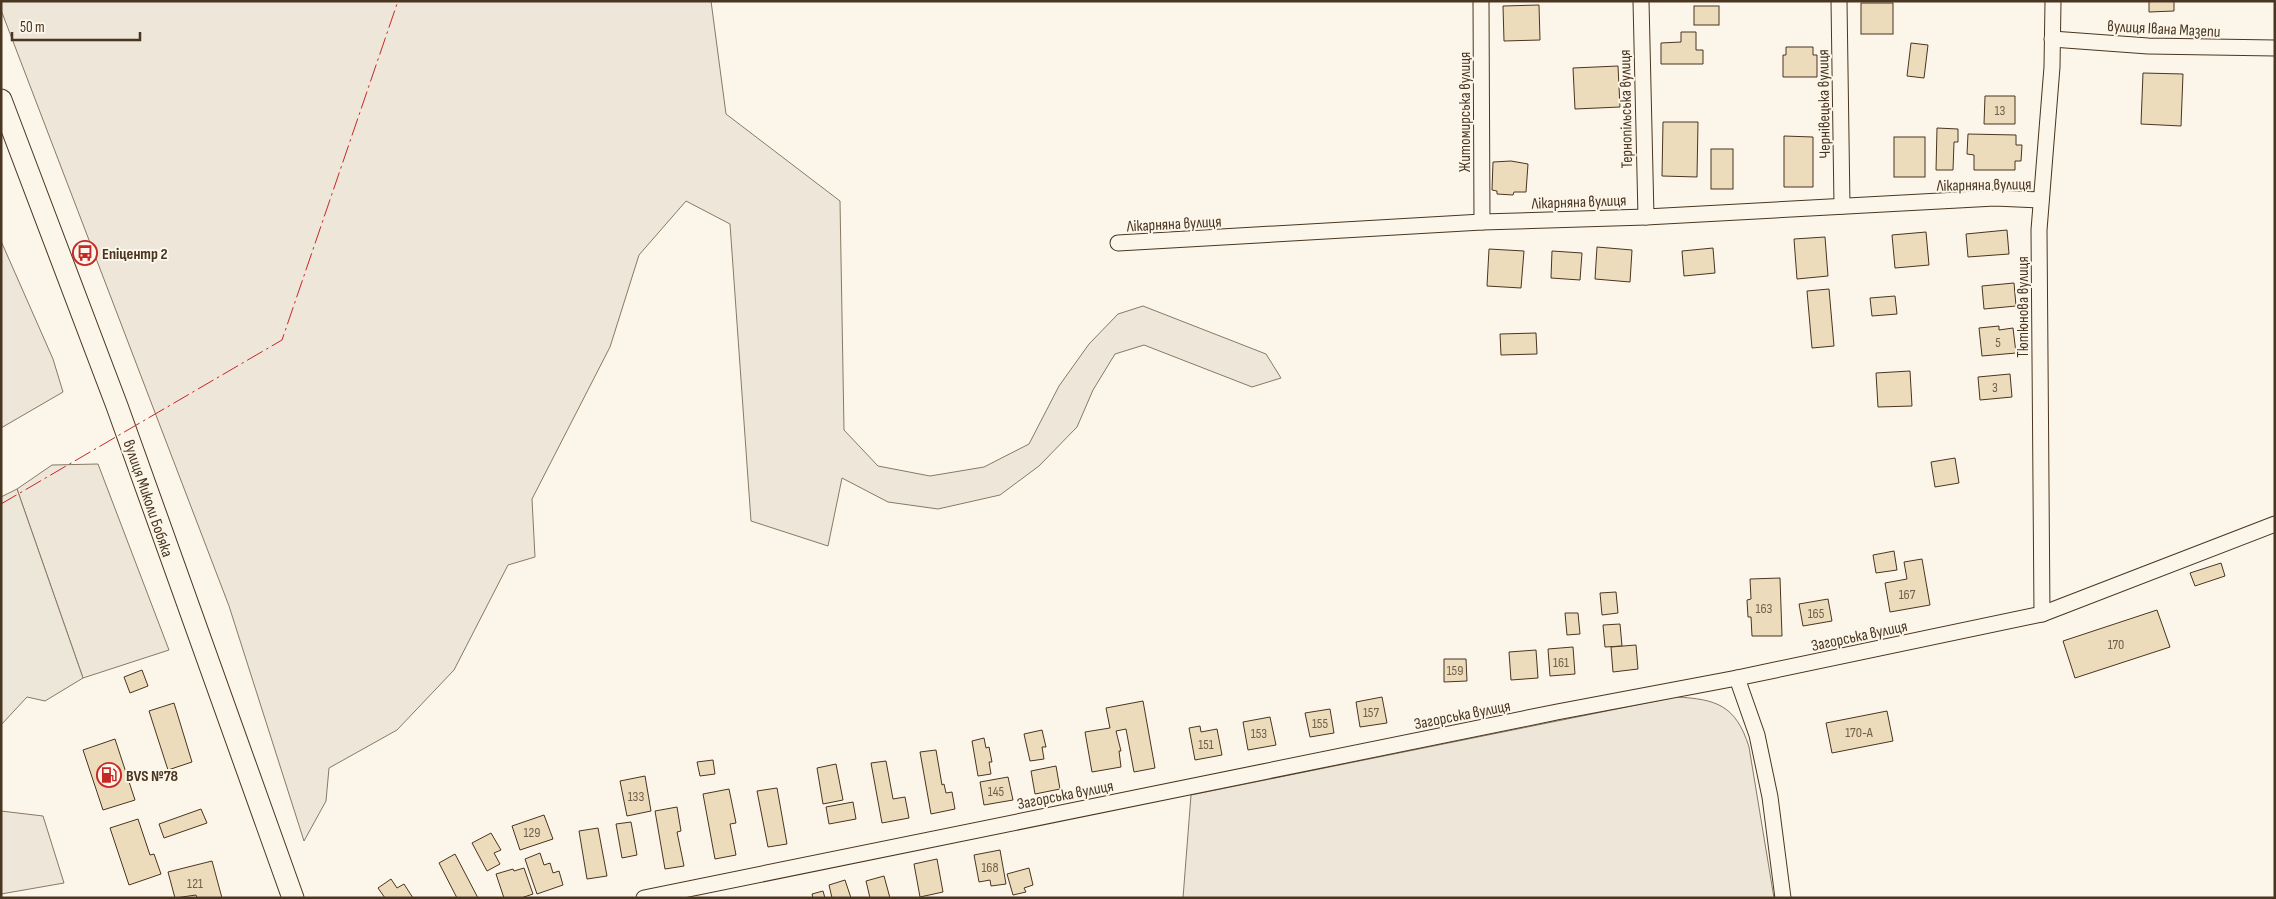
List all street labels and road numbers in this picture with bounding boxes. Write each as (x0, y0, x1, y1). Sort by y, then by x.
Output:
street label: вулиця Івана Мазепи (2107, 17, 2221, 42)
street label: Тернопільська вулиця (1616, 49, 1637, 168)
street label: Чернівецька вулиця (1814, 49, 1835, 159)
street label: Житомирська вулиця (1456, 52, 1475, 172)
street label: Лікарняна вулиця (1935, 175, 2032, 196)
street label: Лікарняна вулиця (1530, 191, 1627, 214)
street label: Лікарняна вулиця (1125, 213, 1222, 237)
street label: Тютюнова вулиця (2014, 256, 2033, 358)
street label: вулиця Миколи Бобяка (119, 437, 177, 560)
street label: Загорська вулиця (1810, 617, 1909, 656)
street label: Загорська вулиця (1412, 697, 1512, 734)
street label: Загорська вулиця (1015, 777, 1115, 814)

